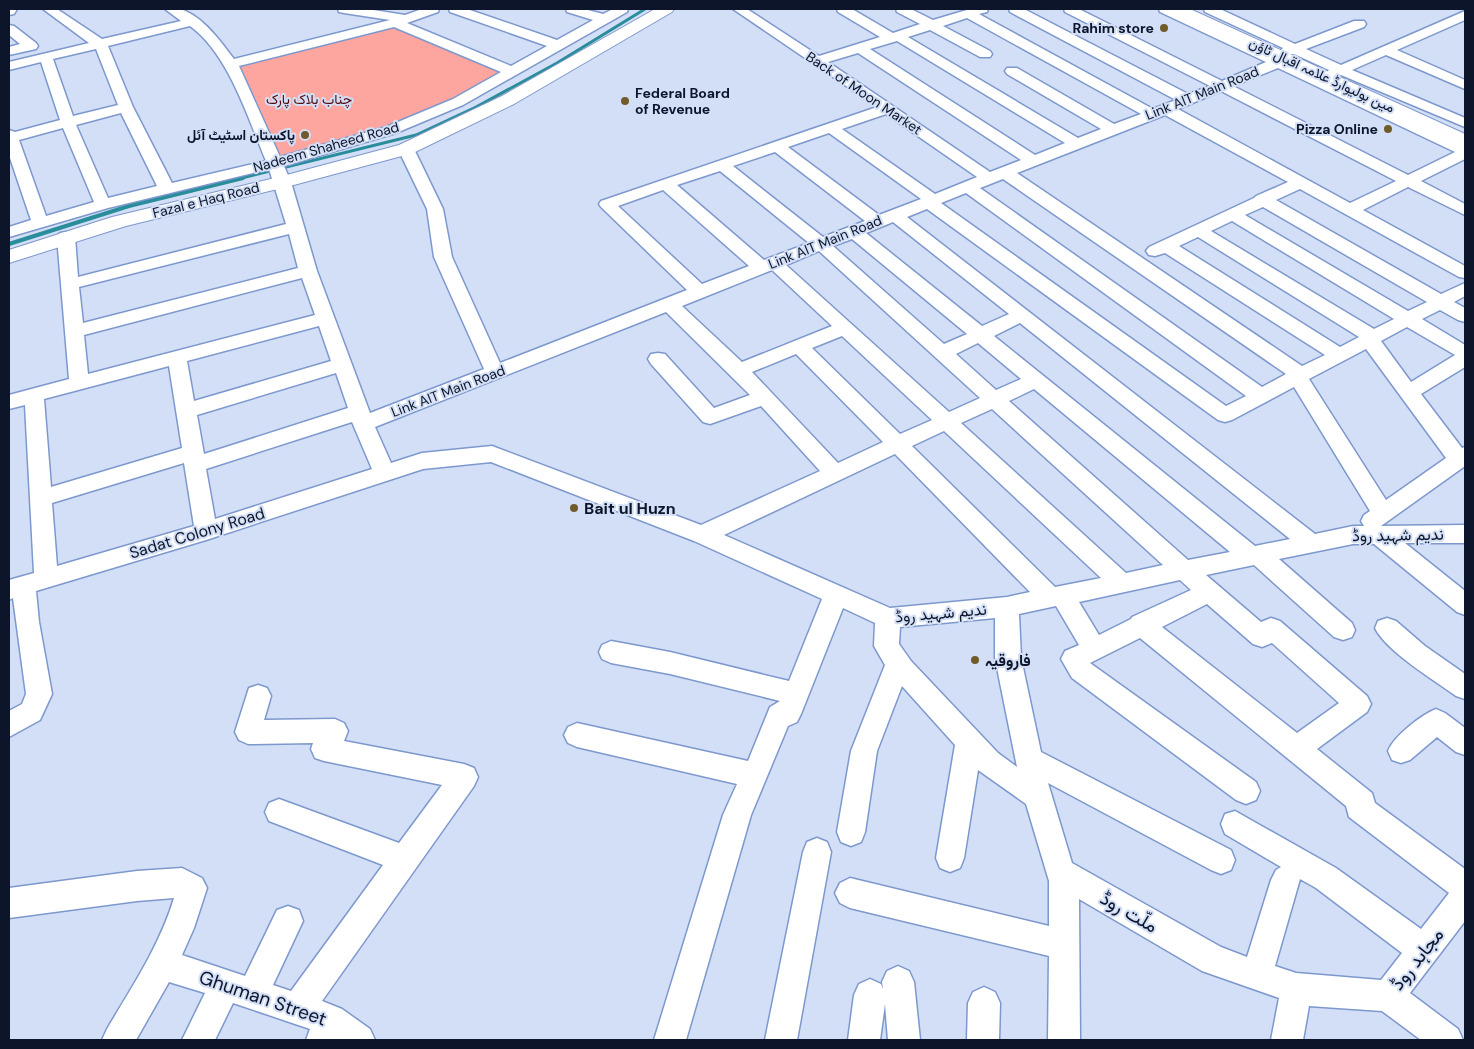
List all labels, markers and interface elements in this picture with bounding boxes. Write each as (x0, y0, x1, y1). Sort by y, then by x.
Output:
place label: Rahim store (1073, 19, 1154, 37)
marker: Rahim store (1158, 22, 1170, 34)
street label: مین بولیوارڈ علامہ اقبال ٹاؤن (1246, 33, 1398, 118)
street label: Back of Moon Market (803, 47, 925, 139)
street label: Link AIT Main Road (1143, 62, 1261, 124)
place label: Federal Board of Revenue (635, 84, 730, 118)
park label: چناب بلاک پارک (266, 90, 352, 109)
marker: Federal Board of Revenue (619, 95, 631, 107)
street label: Nadeem Shaheed Road (251, 118, 401, 176)
place label: Pizza Online (1296, 120, 1378, 138)
marker: Pizza Online (1382, 123, 1394, 135)
place label: پاکستان اسٹیٹ آئل (187, 126, 295, 145)
marker: پاکستان اسٹیٹ آئل (299, 129, 311, 141)
street label: Fazal e Haq Road (151, 178, 261, 222)
street label: Link AIT Main Road (766, 211, 884, 273)
street label: Link AIT Main Road (388, 361, 508, 421)
place label: Bait ul Huzn (584, 498, 676, 519)
street label: Sadat Colony Road (127, 502, 267, 564)
marker: Bait ul Huzn (568, 502, 580, 514)
street label: ندیم شہید روڈ (1352, 524, 1444, 546)
street label: ندیم شہید روڈ (894, 599, 988, 627)
place label: فاروقیہ (985, 650, 1031, 671)
marker: فاروقیہ (969, 654, 981, 666)
street label: ملّت روڈ (1096, 886, 1162, 938)
street label: مجاہد روڈ (1385, 923, 1449, 995)
street label: Ghuman Street (196, 964, 330, 1032)

